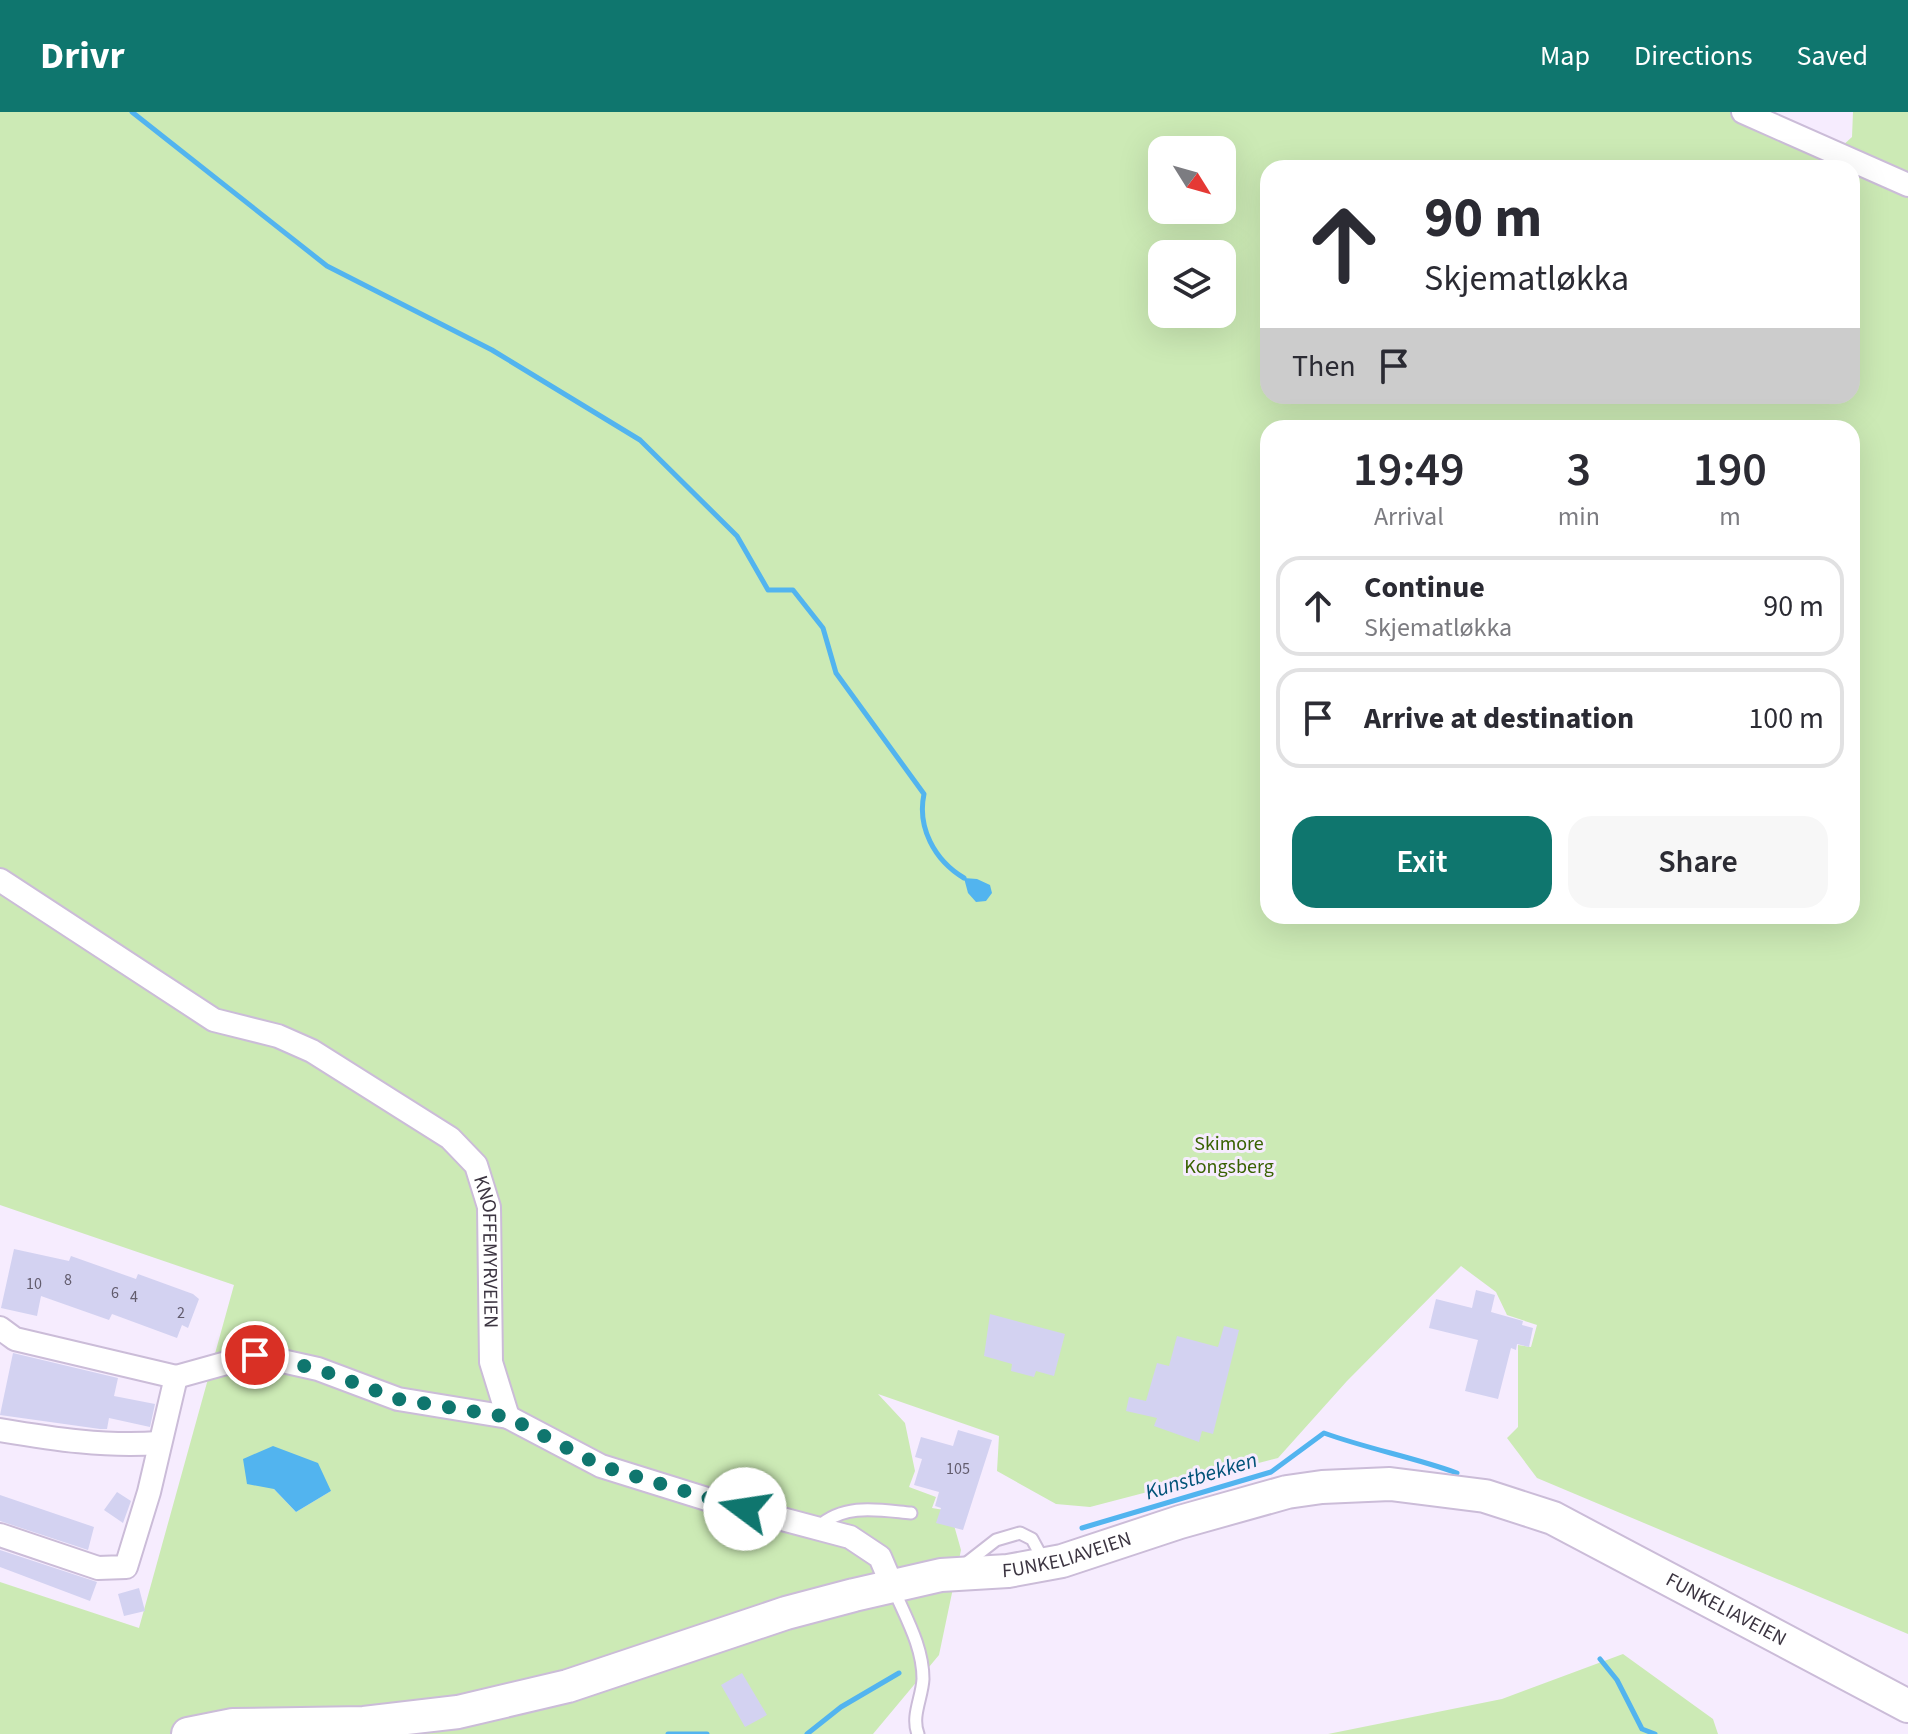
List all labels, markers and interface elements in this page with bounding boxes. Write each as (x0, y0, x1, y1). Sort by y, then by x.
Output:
text: Drivr (40, 29, 125, 83)
text: Map (1540, 36, 1590, 76)
text: Directions (1634, 36, 1753, 76)
text: Saved (1797, 36, 1868, 76)
north arrow (1148, 136, 1236, 224)
map controls (1148, 136, 1236, 328)
text: 90 m (1424, 179, 1542, 258)
icon: ahead (1292, 192, 1396, 296)
button: layers (1148, 240, 1236, 328)
text: Skjematløkka (1424, 253, 1629, 304)
icon: arrive (1372, 344, 1416, 388)
text: Then (1292, 345, 1356, 388)
text: 19:49 (1353, 436, 1465, 504)
text: 3 (1567, 436, 1591, 504)
text: 190 (1693, 436, 1767, 504)
text: Arrival (1374, 498, 1444, 535)
text: min (1558, 498, 1600, 535)
text: m (1719, 498, 1741, 535)
text: Continue (1364, 566, 1485, 609)
icon: ahead (1296, 584, 1340, 628)
text: 90 m (1763, 585, 1824, 628)
text: Skjematløkka (1364, 609, 1512, 646)
icon: arrive (1296, 696, 1340, 740)
text: Arrive at destination (1364, 697, 1634, 740)
text: 100 m (1748, 697, 1824, 740)
button: Exit (1292, 816, 1552, 908)
button: Share (1568, 816, 1828, 908)
park label: Skimore Kongsberg (1184, 1130, 1274, 1181)
street label: KNOFFEMYRVEIEN (466, 1172, 505, 1328)
house number: 8 (64, 1269, 72, 1291)
house number: 10 (26, 1273, 42, 1295)
house number: 6 (111, 1282, 119, 1304)
house number: 4 (130, 1286, 138, 1308)
house number: 2 (177, 1302, 185, 1324)
pin (221, 1321, 289, 1389)
icon: arrive (233, 1333, 277, 1377)
water label: Kunstbekken (1141, 1444, 1261, 1508)
house number: 105 (946, 1458, 970, 1480)
position arrow (703, 1467, 787, 1551)
street label: FUNKELIAVEIEN (1001, 1525, 1135, 1585)
street label: FUNKELIAVEIEN (1661, 1566, 1791, 1653)

